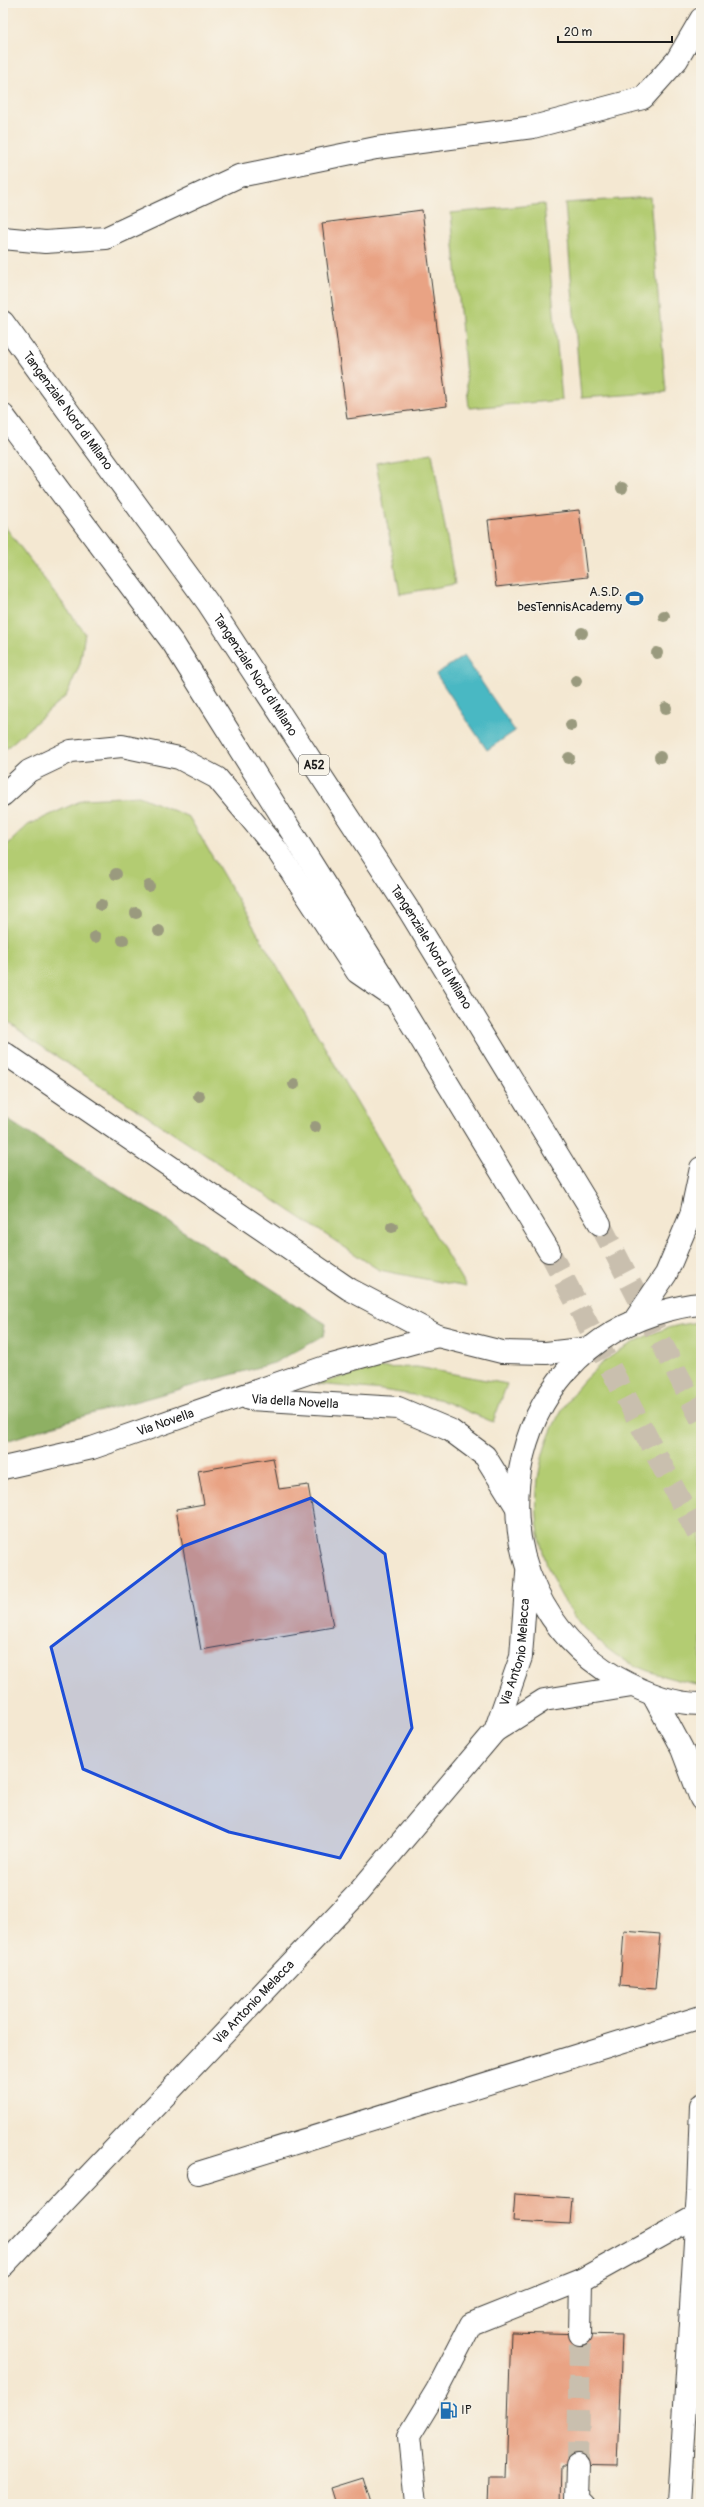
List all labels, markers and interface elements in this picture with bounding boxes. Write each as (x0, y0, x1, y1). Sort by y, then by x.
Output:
scale bar (558, 18, 672, 44)
text: 20 m (564, 25, 593, 40)
street label: Tangenziale Nord di Milano (19, 348, 116, 473)
place label: A.S.D. besTennisAcademy (518, 584, 622, 615)
sports icon: A.S.D. besTennisAcademy (625, 589, 645, 609)
street label: Tangenziale Nord di Milano (209, 611, 301, 739)
road number: A52 (299, 755, 329, 775)
street label: Tangenziale Nord di Milano (387, 882, 475, 1012)
street label: Via della Novella (251, 1391, 339, 1412)
street label: Via Novella (135, 1405, 196, 1440)
street label: Via Antonio Melacca (496, 1598, 533, 1708)
street label: Via Antonio Melacca (210, 1957, 298, 2048)
fuel station icon: IP (438, 2400, 458, 2420)
place label: IP (461, 2402, 472, 2418)

